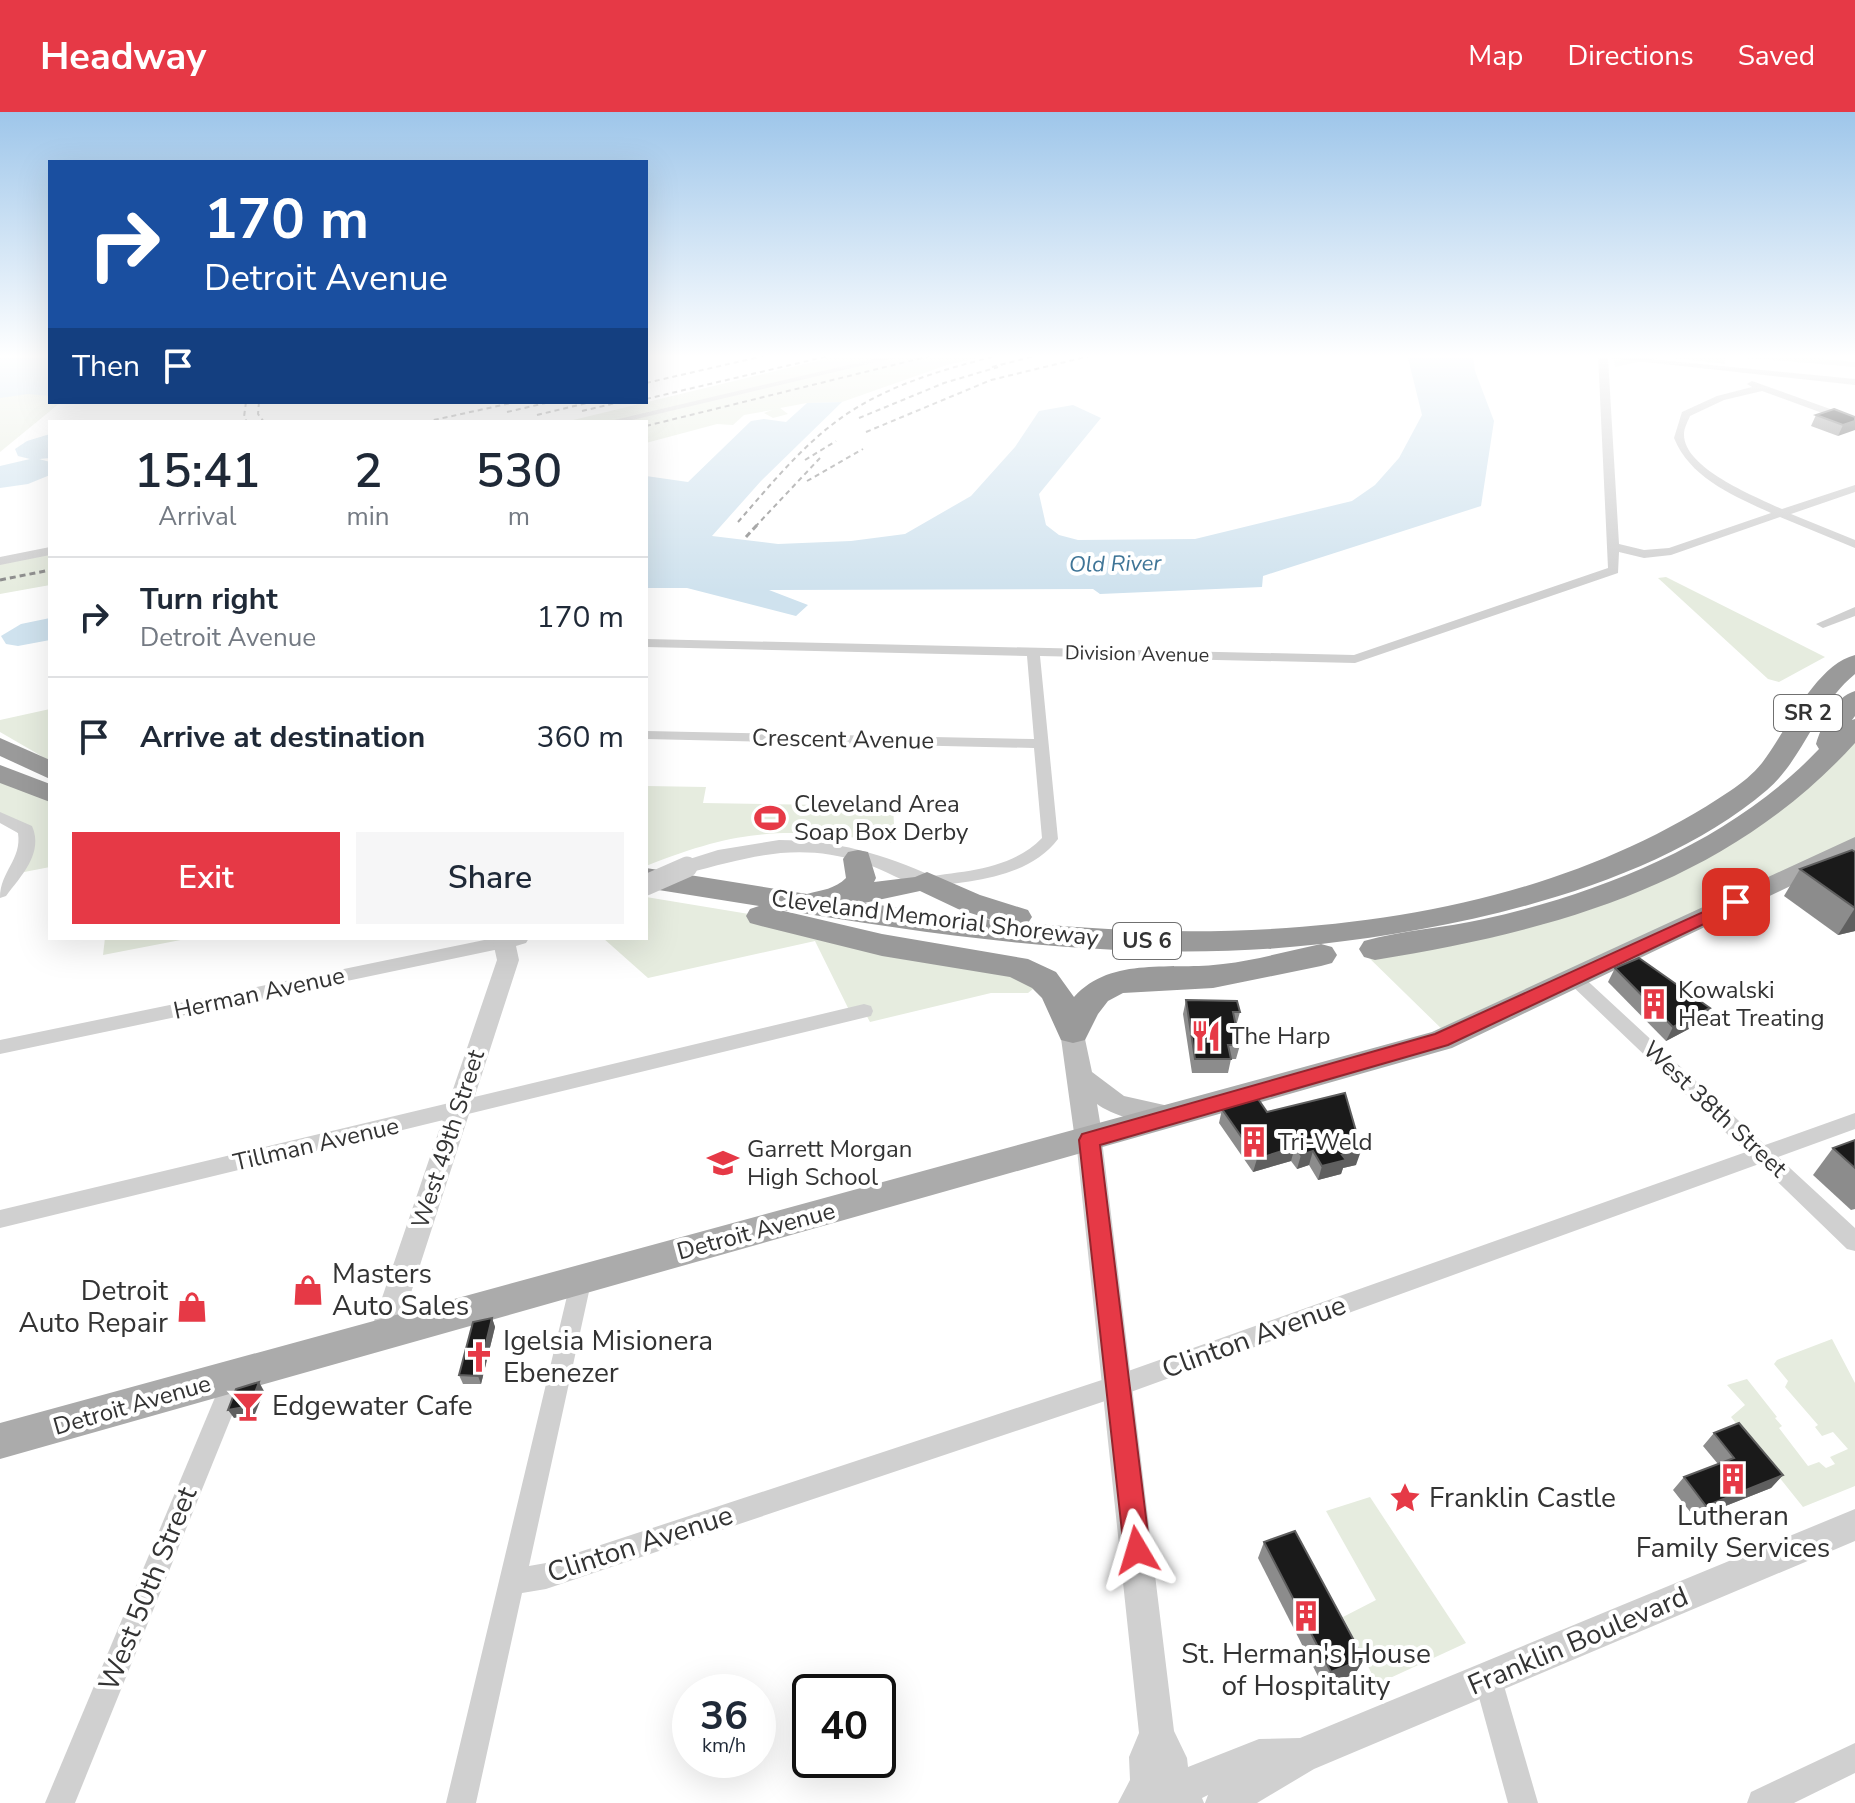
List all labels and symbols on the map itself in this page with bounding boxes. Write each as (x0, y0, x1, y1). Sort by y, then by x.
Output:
water label: Old River (1069, 548, 1163, 580)
street label: Division Avenue (1065, 639, 1209, 669)
road number: SR 2 (1774, 695, 1842, 731)
street label: Crescent Avenue (752, 721, 934, 757)
place label: Cleveland Area Soap Box Derby (794, 788, 969, 848)
sports icon: Cleveland Area Soap Box Derby (753, 801, 787, 835)
pin (1702, 868, 1770, 936)
street label: Cleveland Memorial Shoreway (770, 882, 1101, 954)
road number: US 6 (1113, 923, 1181, 959)
street label: Herman Avenue (170, 959, 348, 1027)
place label: Kowalski Heat Treating (1678, 974, 1825, 1034)
building icon: Kowalski Heat Treating (1637, 987, 1671, 1021)
restaurant icon: The Harp (1189, 1019, 1223, 1053)
place label: The Harp (1230, 1020, 1331, 1052)
street label: West 38th Street (1636, 1034, 1794, 1185)
street label: West 49th Street (404, 1045, 492, 1233)
street label: Tillman Avenue (230, 1109, 402, 1179)
building icon: Tri-Weld (1237, 1125, 1271, 1159)
place label: Tri-Weld (1278, 1126, 1373, 1158)
place label: Garrett Morgan High School (747, 1133, 912, 1193)
school or university icon: Garrett Morgan High School (706, 1146, 740, 1180)
street label: Detroit Avenue (673, 1195, 839, 1267)
place label: Masters Auto Sales (332, 1255, 469, 1325)
place label: Detroit Auto Repair (18, 1272, 168, 1342)
shop icon: Masters Auto Sales (291, 1273, 325, 1307)
street label: Clinton Avenue (1157, 1286, 1351, 1388)
shop icon: Detroit Auto Repair (175, 1290, 209, 1324)
place label: Igelsia Misionera Ebenezer (503, 1322, 713, 1392)
church icon: Igelsia Misionera Ebenezer (462, 1340, 496, 1374)
street label: Detroit Avenue (49, 1367, 215, 1443)
place label: Edgewater Cafe (272, 1387, 473, 1425)
bar icon: Edgewater Cafe (231, 1389, 265, 1423)
building icon: Lutheran Family Services (1716, 1462, 1750, 1496)
place label: Franklin Castle (1429, 1479, 1616, 1517)
street label: West 50th Street (90, 1481, 206, 1697)
place icon: Franklin Castle (1388, 1481, 1422, 1515)
street label: Clinton Avenue (542, 1496, 738, 1592)
place label: Lutheran Family Services (1636, 1497, 1830, 1567)
position arrow (1095, 1508, 1179, 1592)
street label: Franklin Boulevard (1462, 1577, 1694, 1705)
building icon: St. Herman's House of Hospitality (1289, 1599, 1323, 1633)
place label: St. Herman's House of Hospitality (1181, 1635, 1431, 1705)
speed limit sign: 40 (792, 1674, 896, 1778)

